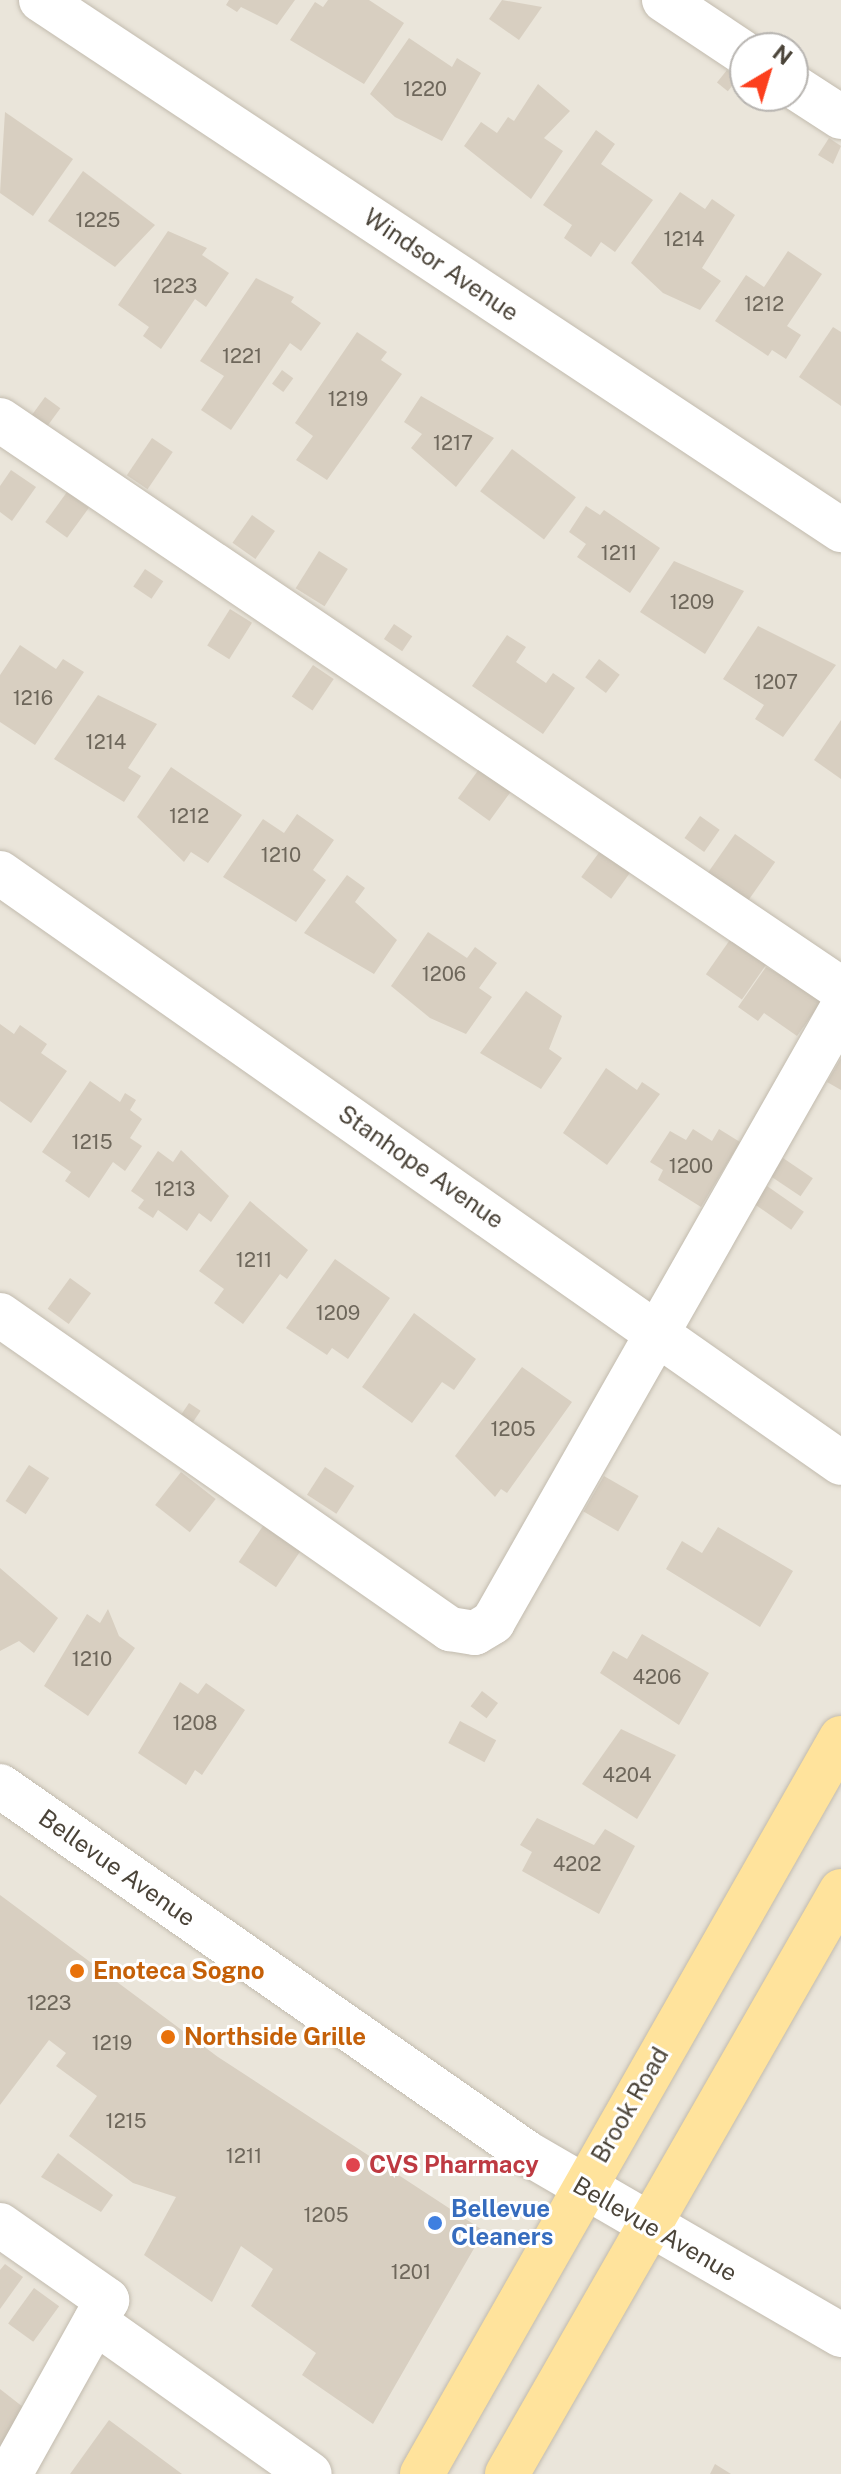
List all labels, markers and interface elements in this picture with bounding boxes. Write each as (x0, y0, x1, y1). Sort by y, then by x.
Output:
north arrow (729, 32, 809, 112)
text: N (768, 39, 797, 70)
house number: 1220 (403, 77, 447, 101)
street label: Windsor Avenue (358, 203, 524, 327)
house number: 1225 (76, 208, 120, 232)
house number: 1214 (664, 227, 704, 251)
house number: 1223 (153, 274, 197, 298)
house number: 1212 (744, 292, 784, 316)
house number: 1221 (222, 344, 262, 368)
house number: 1219 (328, 387, 368, 411)
house number: 1217 (433, 431, 473, 455)
house number: 1211 (601, 541, 637, 565)
house number: 1209 (670, 590, 714, 614)
house number: 1207 (754, 670, 798, 694)
house number: 1216 (13, 686, 53, 710)
house number: 1214 (86, 730, 126, 754)
house number: 1212 (169, 804, 209, 828)
house number: 1210 (261, 843, 301, 867)
house number: 1206 (422, 962, 466, 986)
street label: Stanhope Avenue (333, 1099, 509, 1235)
house number: 1215 (71, 1130, 113, 1154)
house number: 1200 (669, 1154, 713, 1178)
house number: 1213 (155, 1177, 195, 1201)
house number: 1211 (236, 1248, 272, 1272)
house number: 1209 (316, 1301, 360, 1325)
house number: 1205 (490, 1417, 536, 1441)
house number: 1210 (72, 1647, 112, 1671)
house number: 4206 (632, 1665, 682, 1689)
house number: 1208 (172, 1711, 218, 1735)
house number: 4204 (602, 1763, 652, 1787)
street label: Bellevue Avenue (33, 1803, 201, 1933)
house number: 4202 (553, 1852, 601, 1876)
place label: Enoteca Sogno (93, 1957, 264, 1985)
marker: Enoteca Sogno (68, 1962, 86, 1980)
house number: 1223 (27, 1991, 71, 2015)
place label: Northside Grille (184, 2023, 366, 2051)
marker: Northside Grille (159, 2028, 177, 2046)
house number: 1219 (92, 2031, 132, 2055)
street label: Brook Road (585, 2042, 675, 2168)
house number: 1215 (105, 2109, 147, 2133)
house number: 1211 (226, 2144, 262, 2168)
place label: CVS Pharmacy (369, 2151, 539, 2179)
marker: CVS Pharmacy (344, 2156, 362, 2174)
street label: Bellevue Avenue (568, 2170, 742, 2288)
place label: Bellevue Cleaners (451, 2195, 553, 2251)
house number: 1205 (303, 2203, 349, 2227)
marker: Bellevue Cleaners (426, 2214, 444, 2232)
house number: 1201 (391, 2260, 431, 2284)

